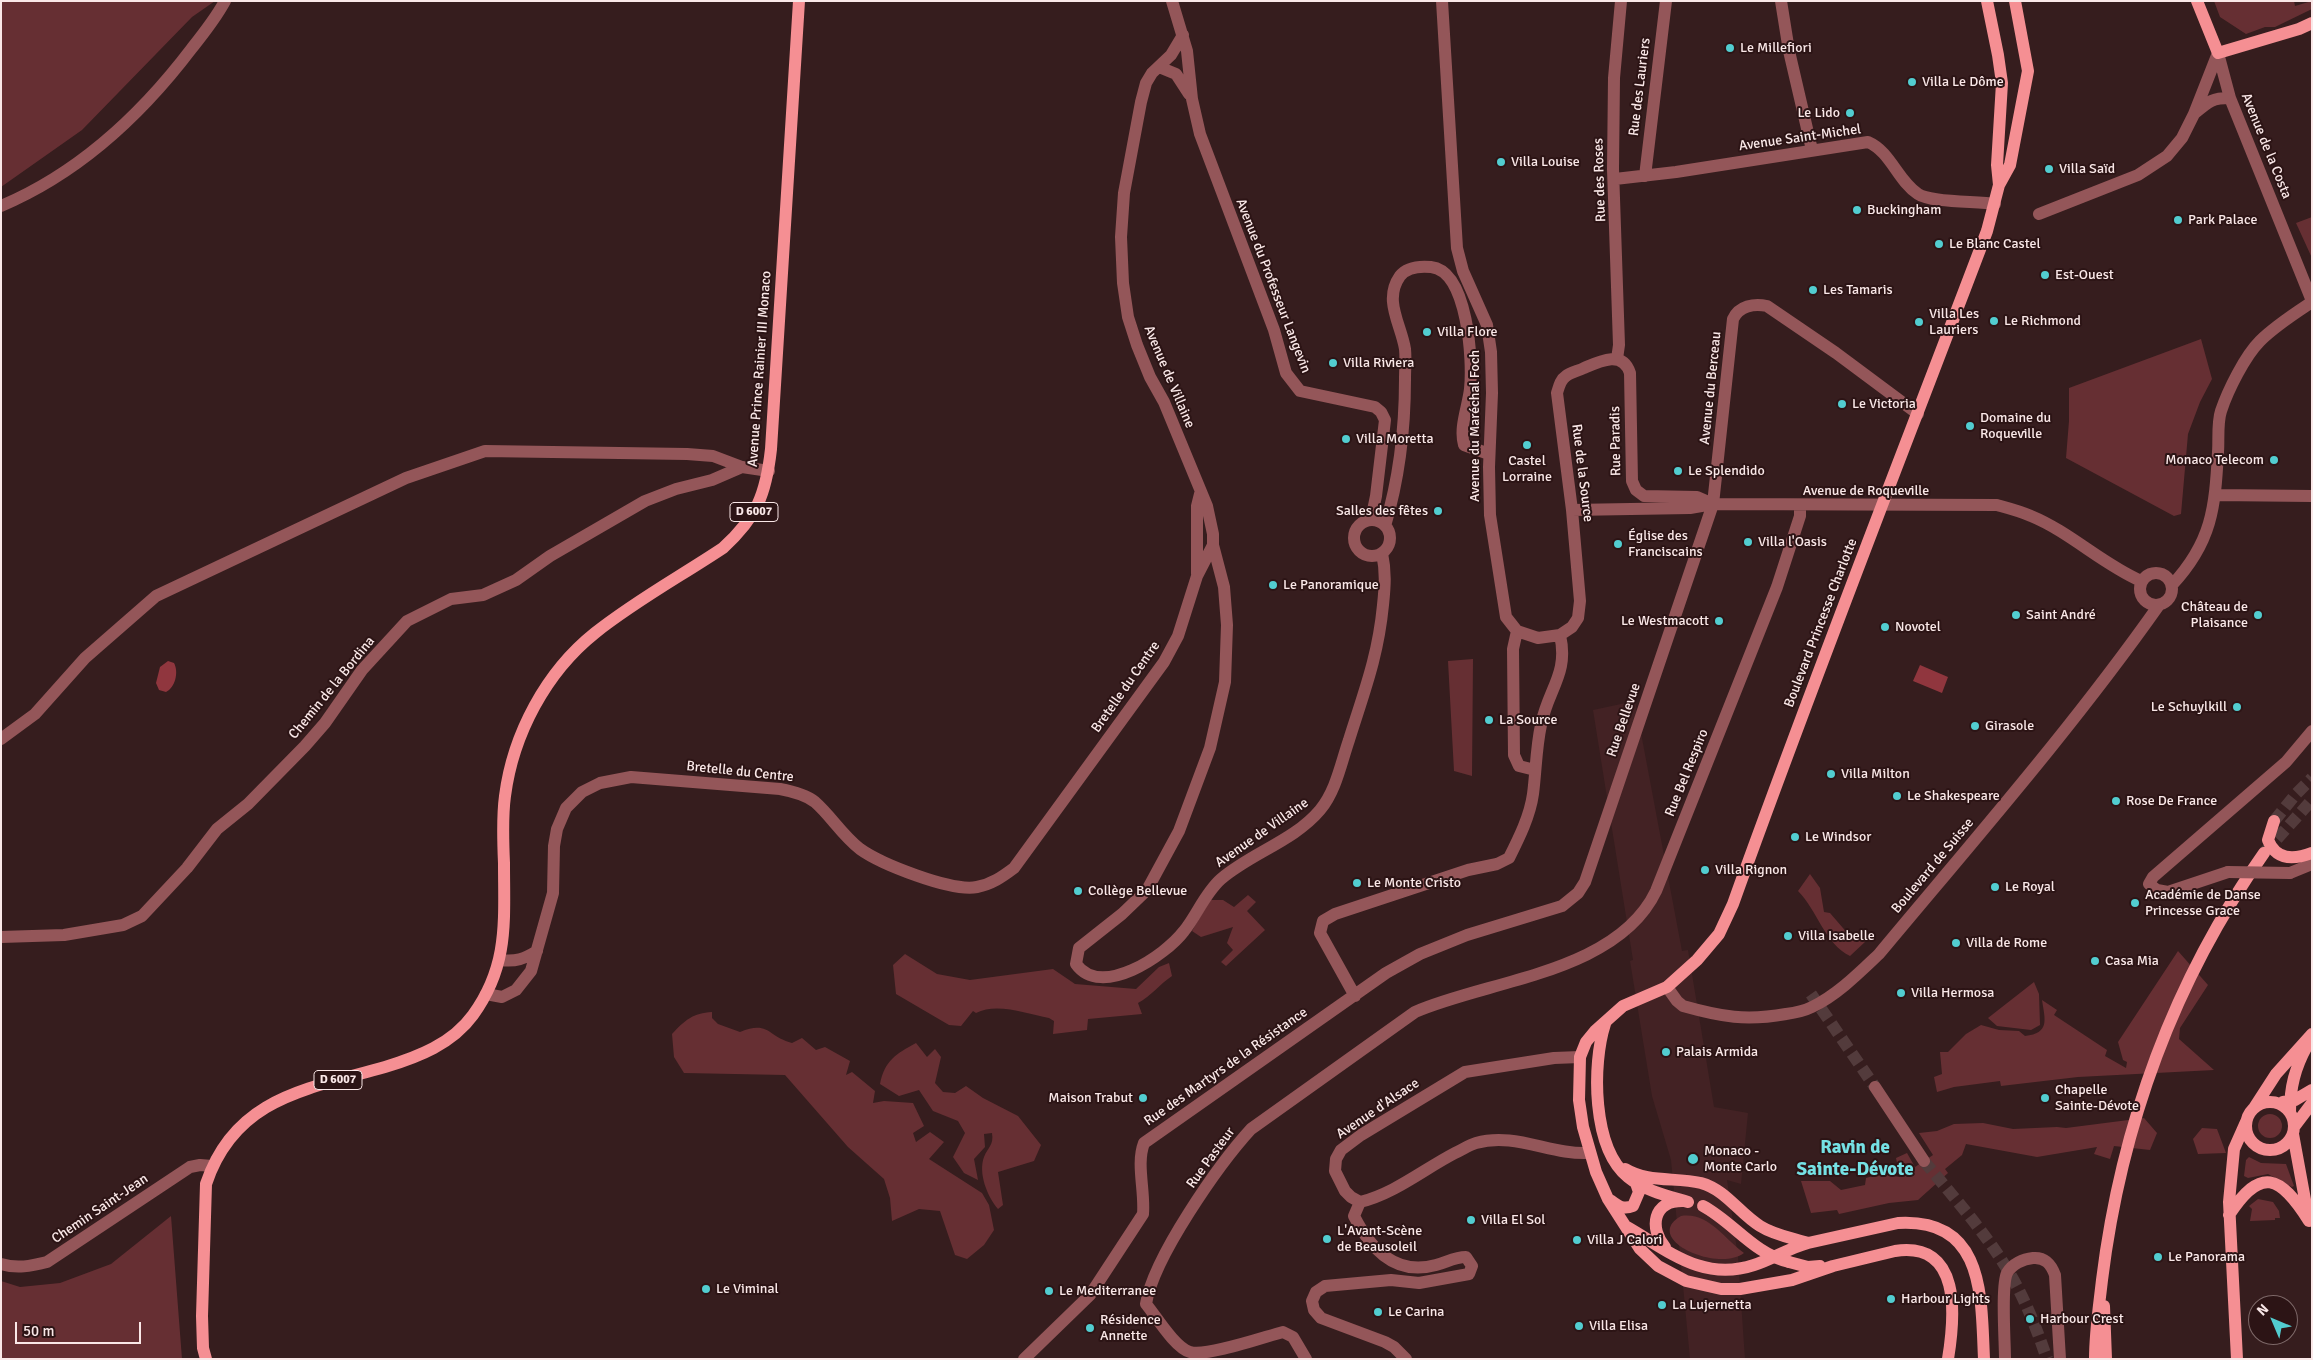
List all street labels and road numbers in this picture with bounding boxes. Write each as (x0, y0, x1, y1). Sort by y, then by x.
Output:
street label: Rue des Lauriers (1626, 37, 1654, 137)
street label: Avenue de la Costa (2237, 91, 2295, 201)
street label: Avenue Saint-Michel (1738, 121, 1862, 155)
street label: Rue des Roses (1590, 138, 1610, 222)
street label: Avenue du Professeur Langevin (1232, 196, 1314, 376)
street label: Avenue Prince Rainier III Monaco (745, 270, 775, 468)
street label: Avenue de Villaine (1140, 323, 1198, 431)
street label: Avenue du Berceau (1697, 331, 1725, 445)
street label: Avenue du Maréchal Foch (1467, 350, 1483, 502)
street label: Rue Paradis (1607, 406, 1625, 476)
street label: Rue de la Source (1568, 423, 1596, 523)
street label: Avenue de Roqueville (1803, 483, 1929, 499)
road number: D 6007 (730, 502, 778, 522)
street label: Boulevard Princesse Charlotte (1781, 536, 1861, 710)
street label: Chemin de la Bordina (285, 633, 379, 743)
street label: Bretelle du Centre (1088, 638, 1164, 736)
street label: Rue Bellevue (1604, 681, 1644, 759)
street label: Rue Bel Respiro (1662, 727, 1712, 819)
street label: Bretelle du Centre (685, 758, 795, 786)
street label: Avenue de Villaine (1212, 795, 1312, 871)
street label: Boulevard de Suisse (1888, 815, 1978, 917)
street label: Rue des Martyrs de la Résistance (1141, 1004, 1311, 1130)
road number: D 6007 (314, 1070, 362, 1090)
street label: Avenue d'Alsace (1333, 1075, 1423, 1143)
street label: Rue Pasteur (1183, 1124, 1239, 1192)
street label: Chemin Saint-Jean (49, 1171, 151, 1247)

